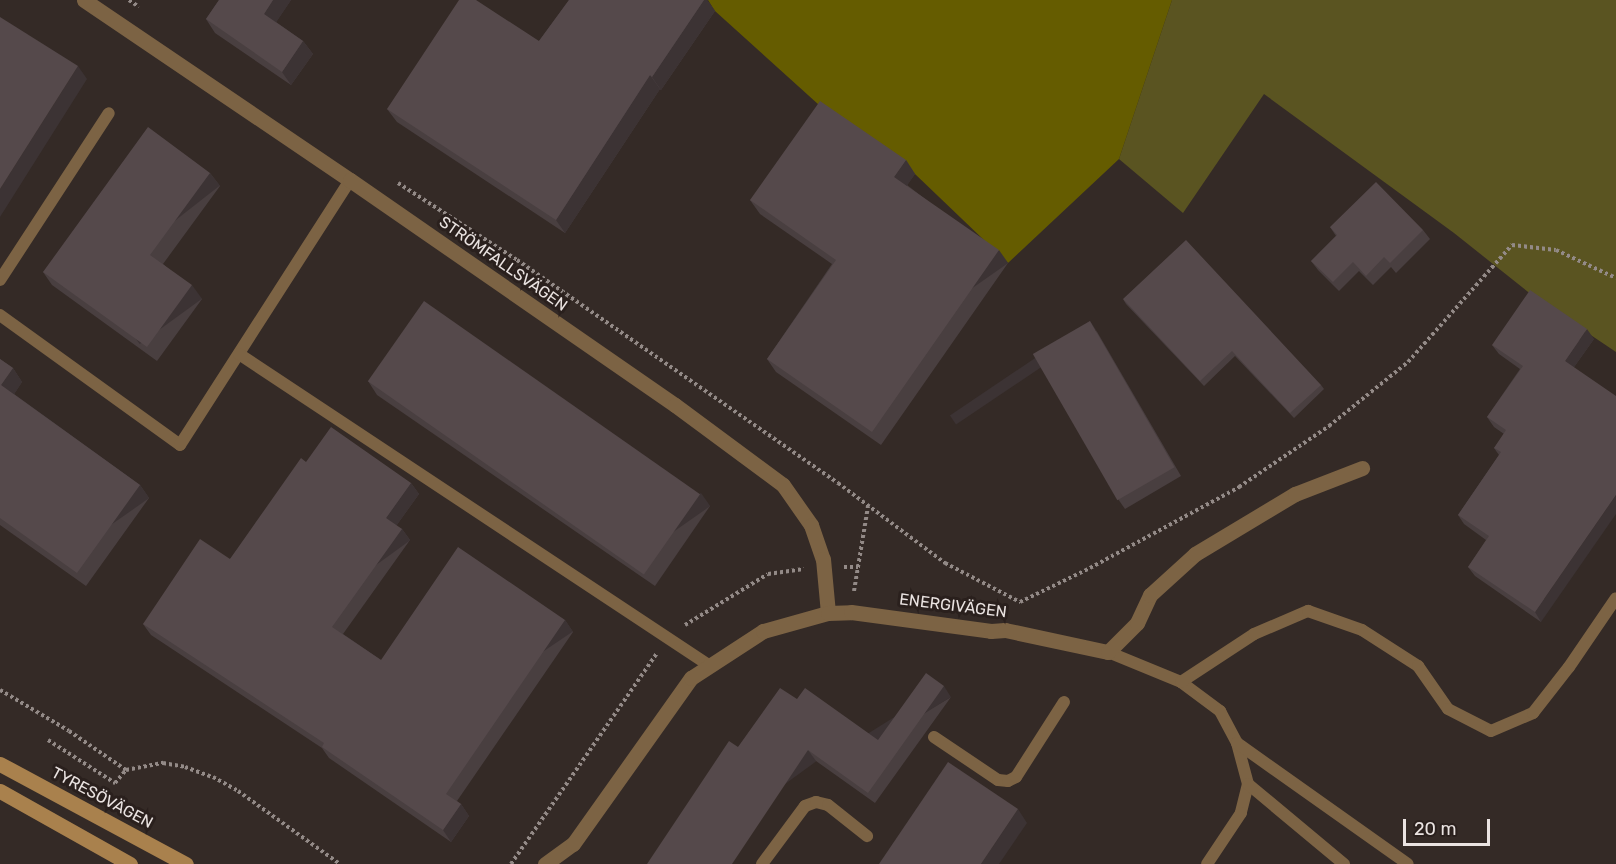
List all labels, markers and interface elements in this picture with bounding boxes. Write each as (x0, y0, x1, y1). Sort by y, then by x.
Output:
street label: STRÖMFALLSVÄGEN (435, 213, 571, 315)
street label: ENERGIVÄGEN (898, 590, 1008, 622)
street label: TYRESÖVÄGEN (48, 763, 156, 833)
scale bar (1406, 807, 1493, 845)
text: 20 m (1414, 818, 1456, 840)

